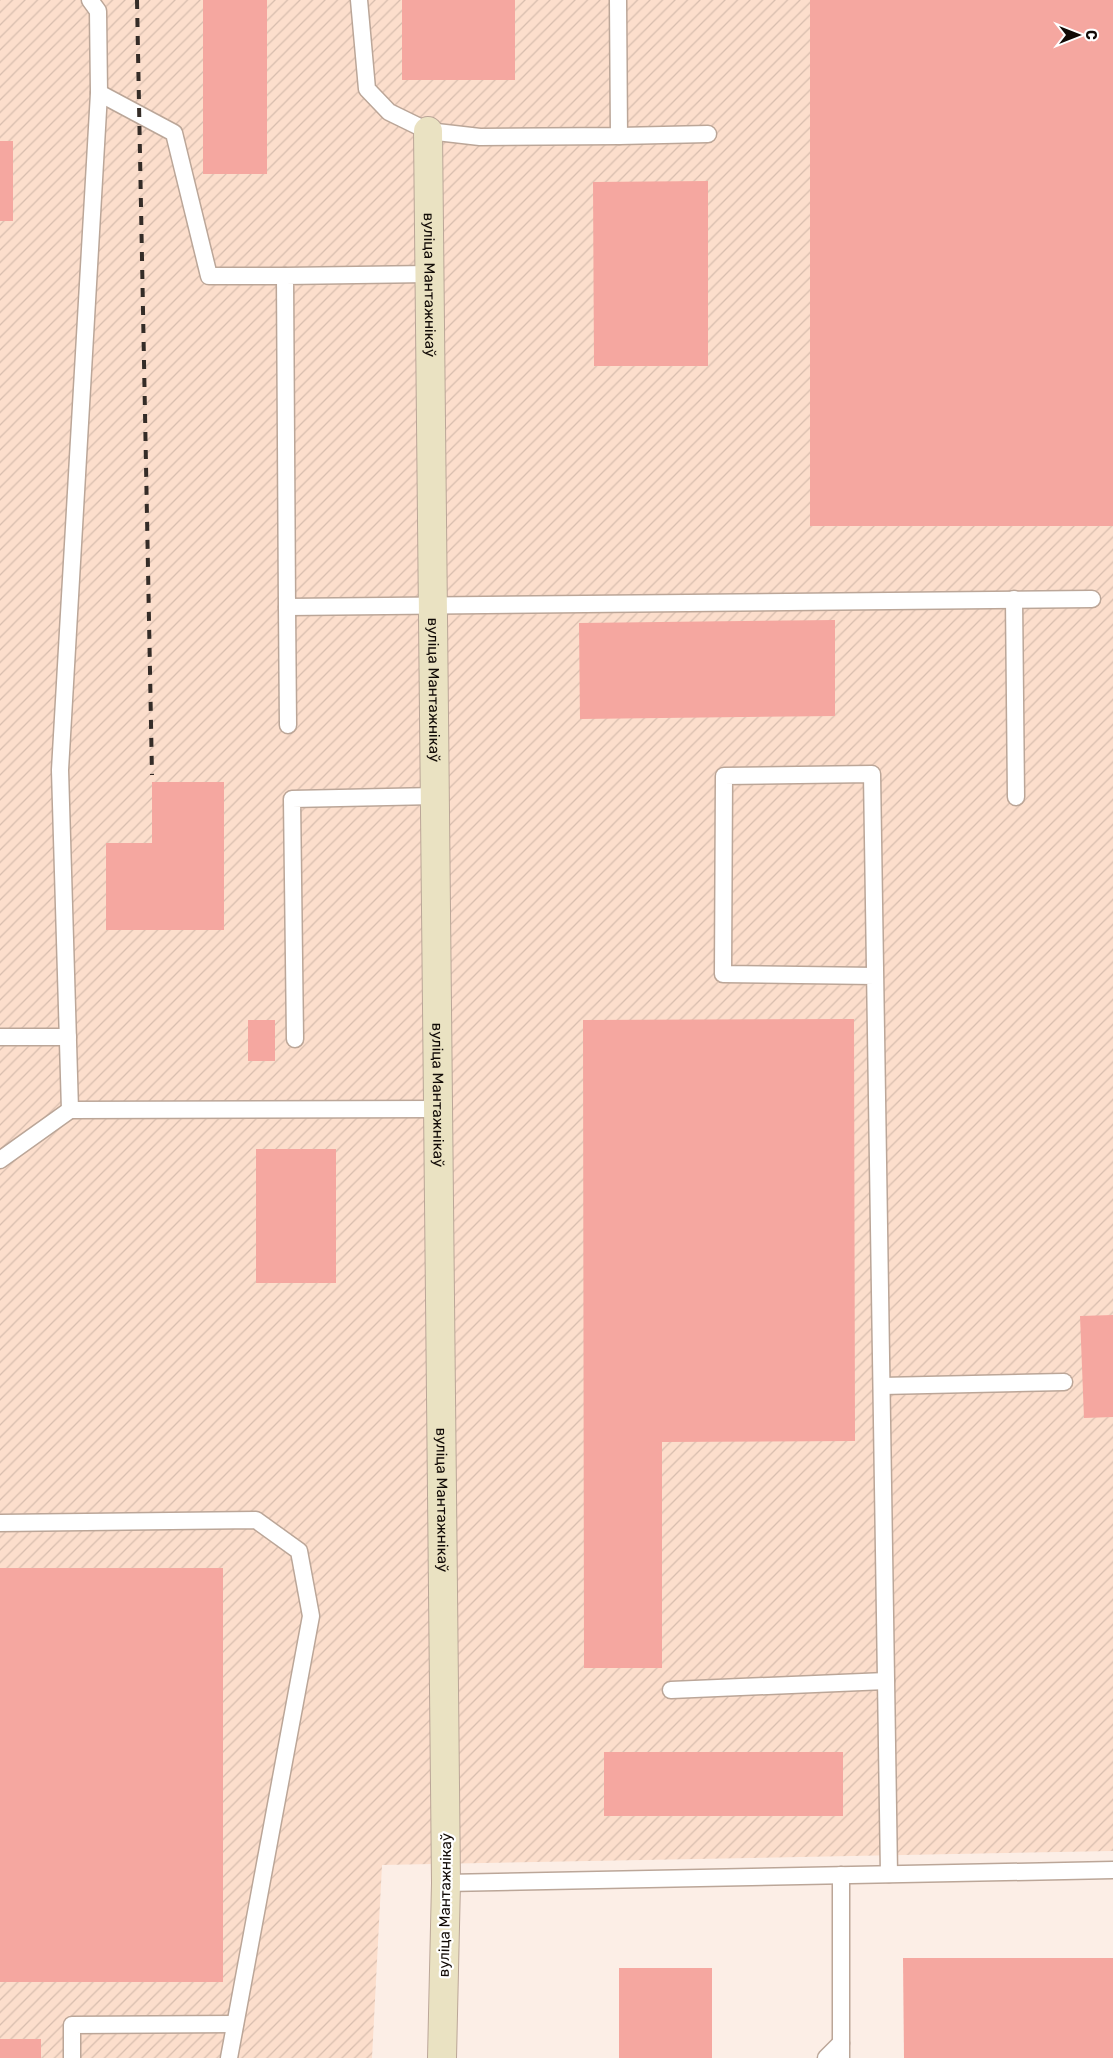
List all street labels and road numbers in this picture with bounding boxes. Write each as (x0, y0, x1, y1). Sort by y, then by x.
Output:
street label: вуліца Мантажнікаў (420, 213, 439, 357)
street label: вуліца Мантажнікаў (424, 618, 443, 762)
street label: вуліца Мантажнікаў (428, 1023, 448, 1167)
street label: вуліца Мантажнікаў (432, 1428, 452, 1572)
street label: вуліца Мантажнікаў (435, 1833, 455, 1977)

